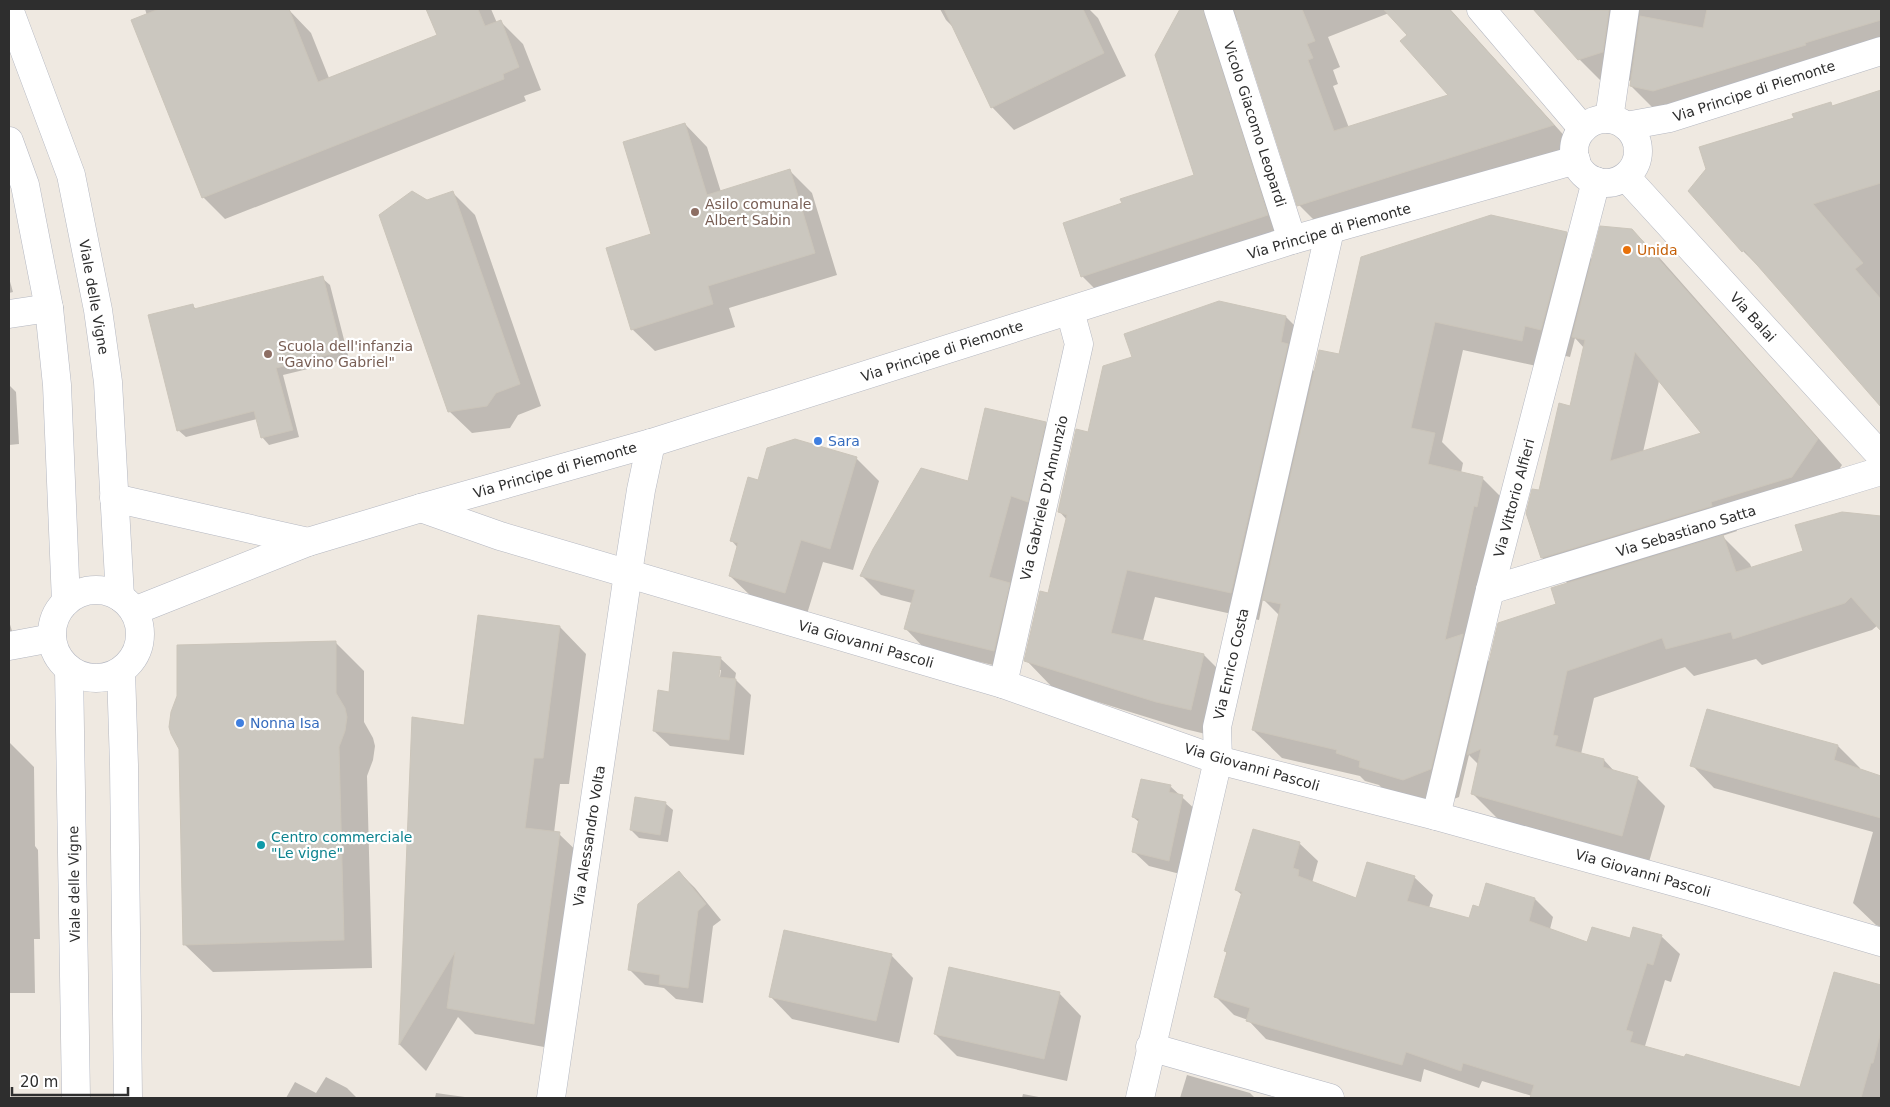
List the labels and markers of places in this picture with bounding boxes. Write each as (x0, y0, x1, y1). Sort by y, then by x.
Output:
place label: Asilo comunale Albert Sabin (705, 196, 811, 228)
marker: Asilo comunale Albert Sabin (689, 206, 701, 218)
place label: Unida (1637, 242, 1677, 258)
marker: Unida (1621, 244, 1633, 256)
place label: Scuola dell'infanzia "Gavino Gabriel" (278, 338, 413, 370)
marker: Scuola dell'infanzia "Gavino Gabriel" (262, 348, 274, 360)
place label: Sara (828, 433, 860, 449)
marker: Sara (812, 435, 824, 447)
place label: Nonna Isa (250, 715, 320, 731)
marker: Nonna Isa (234, 717, 246, 729)
place label: Centro commerciale "Le vigne" (271, 829, 412, 861)
marker: Centro commerciale "Le vigne" (255, 839, 267, 851)

